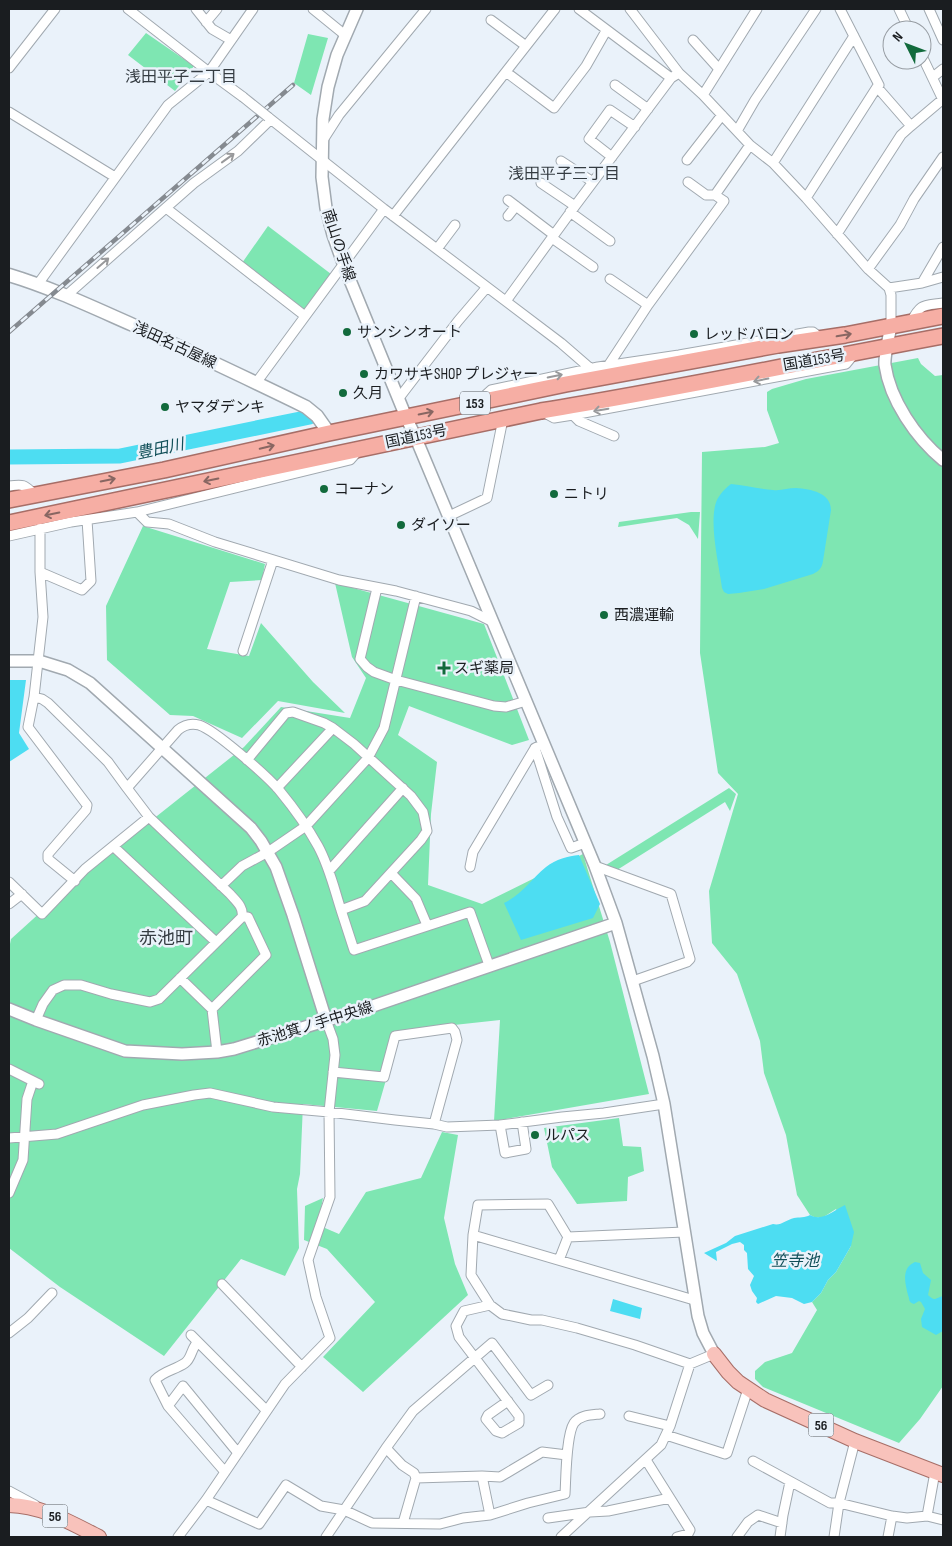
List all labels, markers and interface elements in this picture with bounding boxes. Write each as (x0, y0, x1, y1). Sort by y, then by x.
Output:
north arrow (882, 20, 932, 70)
text: N (889, 28, 907, 45)
district label: 浅田平子二丁目 (125, 68, 237, 87)
one-way arrow (221, 153, 234, 164)
district label: 浅田平子三丁目 (508, 165, 620, 184)
street label: 南山の手線 (318, 207, 359, 284)
one-way arrow (97, 257, 110, 269)
street label: 浅田名古屋線 (130, 318, 220, 373)
place label: サンシンオート (357, 323, 462, 342)
place label: レッドバロン (704, 325, 794, 344)
marker: サンシンオート (341, 326, 353, 338)
marker: レッドバロン (688, 328, 700, 340)
one-way arrow (835, 330, 851, 340)
street label: 国道153号 (782, 346, 847, 375)
place label: カワサキSHOP プレジャー (374, 365, 538, 384)
marker: カワサキSHOP プレジャー (358, 368, 370, 380)
one-way arrow (547, 371, 563, 381)
one-way arrow (753, 376, 769, 385)
place label: 久月 (353, 384, 383, 403)
marker: 久月 (337, 387, 349, 399)
road number: 153 (460, 392, 490, 414)
place label: ヤマダデンキ (175, 398, 265, 417)
marker: ヤマダデンキ (159, 401, 171, 413)
one-way arrow (594, 405, 610, 415)
one-way arrow (418, 408, 434, 417)
street label: 国道153号 (384, 421, 449, 452)
water label: 豊田川 (135, 435, 188, 464)
one-way arrow (259, 442, 275, 451)
one-way arrow (100, 475, 116, 484)
one-way arrow (203, 476, 219, 485)
place label: コーナン (334, 480, 394, 499)
marker: コーナン (318, 483, 330, 495)
place label: ニトリ (564, 485, 609, 504)
marker: ニトリ (548, 488, 560, 500)
one-way arrow (45, 510, 61, 519)
place label: ダイソー (411, 516, 471, 535)
marker: ダイソー (395, 519, 407, 531)
place label: 西濃運輸 (614, 606, 674, 625)
marker: 西濃運輸 (598, 609, 610, 621)
place label: スギ薬局 (454, 659, 514, 678)
marker: スギ薬局 (438, 662, 450, 674)
district label: 赤池町 (139, 928, 193, 949)
street label: 赤池箕ノ手中央線 (255, 998, 375, 1051)
place label: ルパス (545, 1126, 590, 1145)
marker: ルパス (529, 1129, 541, 1141)
water label: 笠寺池 (771, 1252, 821, 1271)
road number: 56 (808, 1414, 834, 1436)
road number: 56 (42, 1504, 68, 1528)

